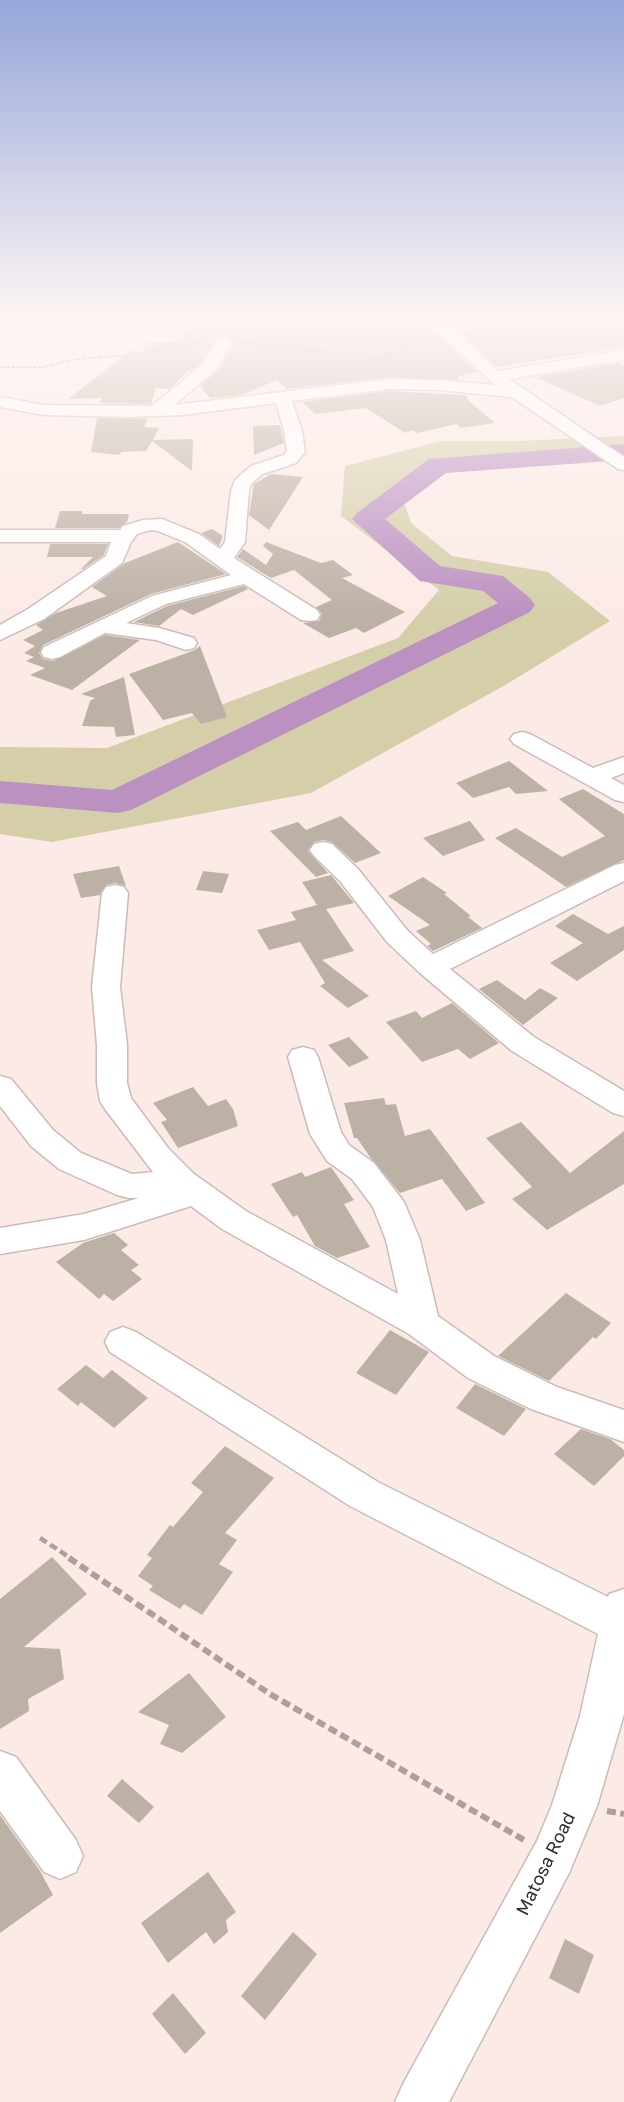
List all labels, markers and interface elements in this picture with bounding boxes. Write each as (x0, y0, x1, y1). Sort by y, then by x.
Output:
street label: Matosa Road (512, 1809, 580, 1919)

